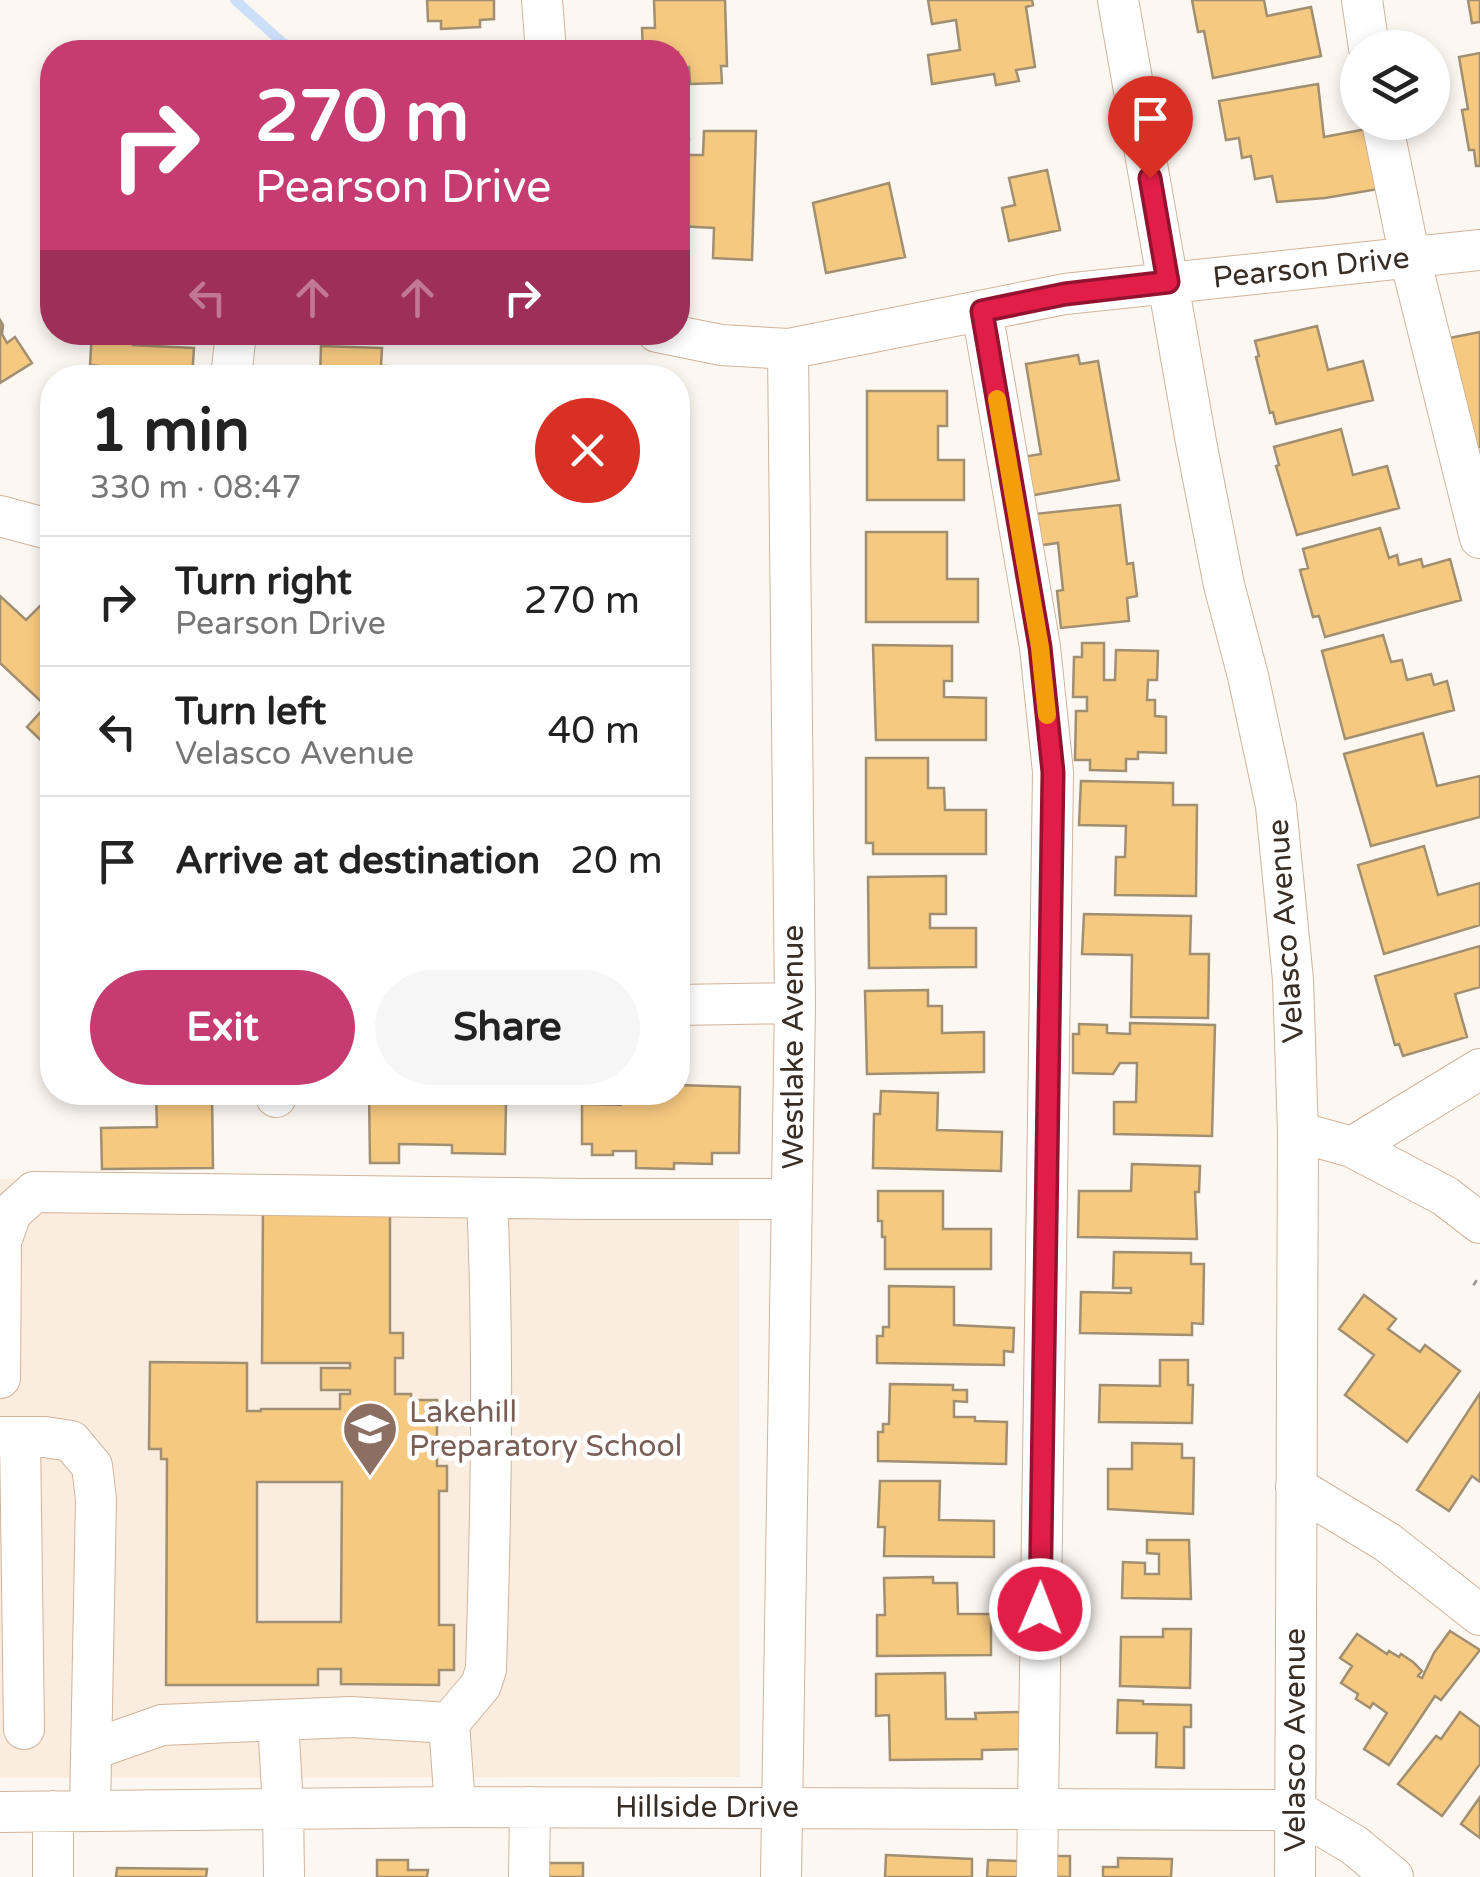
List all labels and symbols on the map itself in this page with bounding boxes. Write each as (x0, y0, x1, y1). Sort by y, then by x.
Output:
pin (1108, 76, 1193, 179)
street label: Pearson Drive (1211, 239, 1411, 297)
street label: Velasco Avenue (1260, 818, 1312, 1044)
street label: Westlake Avenue (775, 925, 812, 1169)
place label: Lakehill Preparatory School (409, 1394, 682, 1465)
school or university icon: Lakehill Preparatory School (340, 1399, 400, 1478)
position arrow (988, 1557, 1092, 1661)
street label: Velasco Avenue (1277, 1628, 1314, 1852)
street label: Hillside Drive (615, 1789, 799, 1826)

